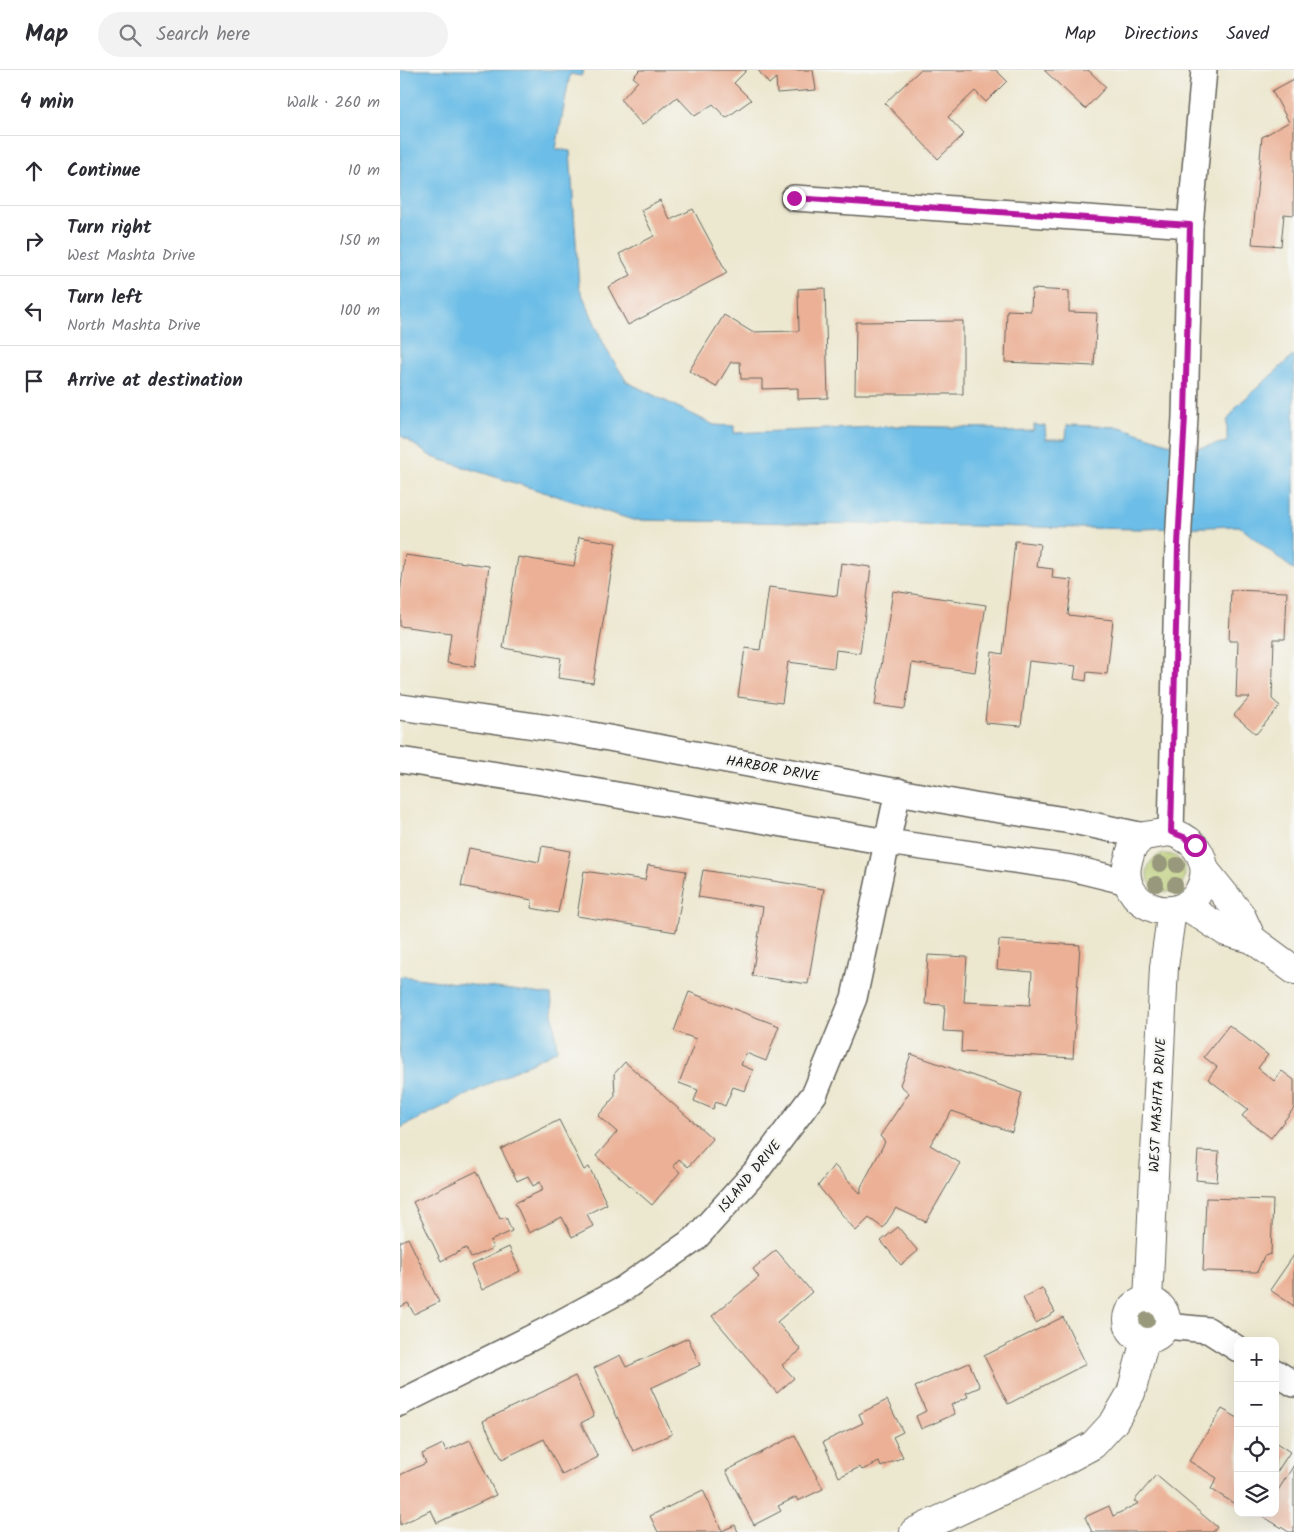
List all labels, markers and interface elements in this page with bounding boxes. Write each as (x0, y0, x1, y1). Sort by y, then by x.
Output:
search box (98, 12, 448, 57)
text: Map (25, 15, 68, 54)
text: Search here (156, 20, 250, 50)
text: Map (1064, 20, 1096, 49)
text: Directions (1124, 20, 1198, 49)
text: Saved (1226, 20, 1269, 49)
icon: search (116, 21, 144, 49)
text: 4 min (20, 86, 74, 119)
text: Walk · 260 m (287, 90, 380, 115)
text: Continue (67, 156, 140, 186)
icon: ahead (20, 157, 48, 185)
text: 10 m (348, 158, 380, 183)
route end (783, 187, 806, 210)
text: Turn right (67, 213, 152, 243)
icon: right (20, 227, 48, 255)
text: 150 m (339, 228, 380, 253)
text: West Mashta Drive (67, 243, 195, 268)
text: Turn left (67, 283, 142, 313)
icon: left (20, 297, 48, 325)
text: 100 m (340, 298, 380, 323)
text: North Mashta Drive (67, 313, 201, 338)
text: Arrive at destination (67, 366, 243, 396)
icon: arrive (20, 367, 48, 395)
street label: HARBOR DRIVE (724, 750, 822, 788)
route start (1184, 834, 1207, 857)
street label: WEST MASHTA DRIVE (1143, 1036, 1173, 1173)
street label: ISLAND DRIVE (713, 1135, 787, 1218)
map controls (1234, 1337, 1279, 1517)
button: + (1234, 1337, 1279, 1382)
button: − (1234, 1382, 1279, 1427)
button: locate (1234, 1427, 1279, 1472)
button: layers (1234, 1472, 1279, 1517)

